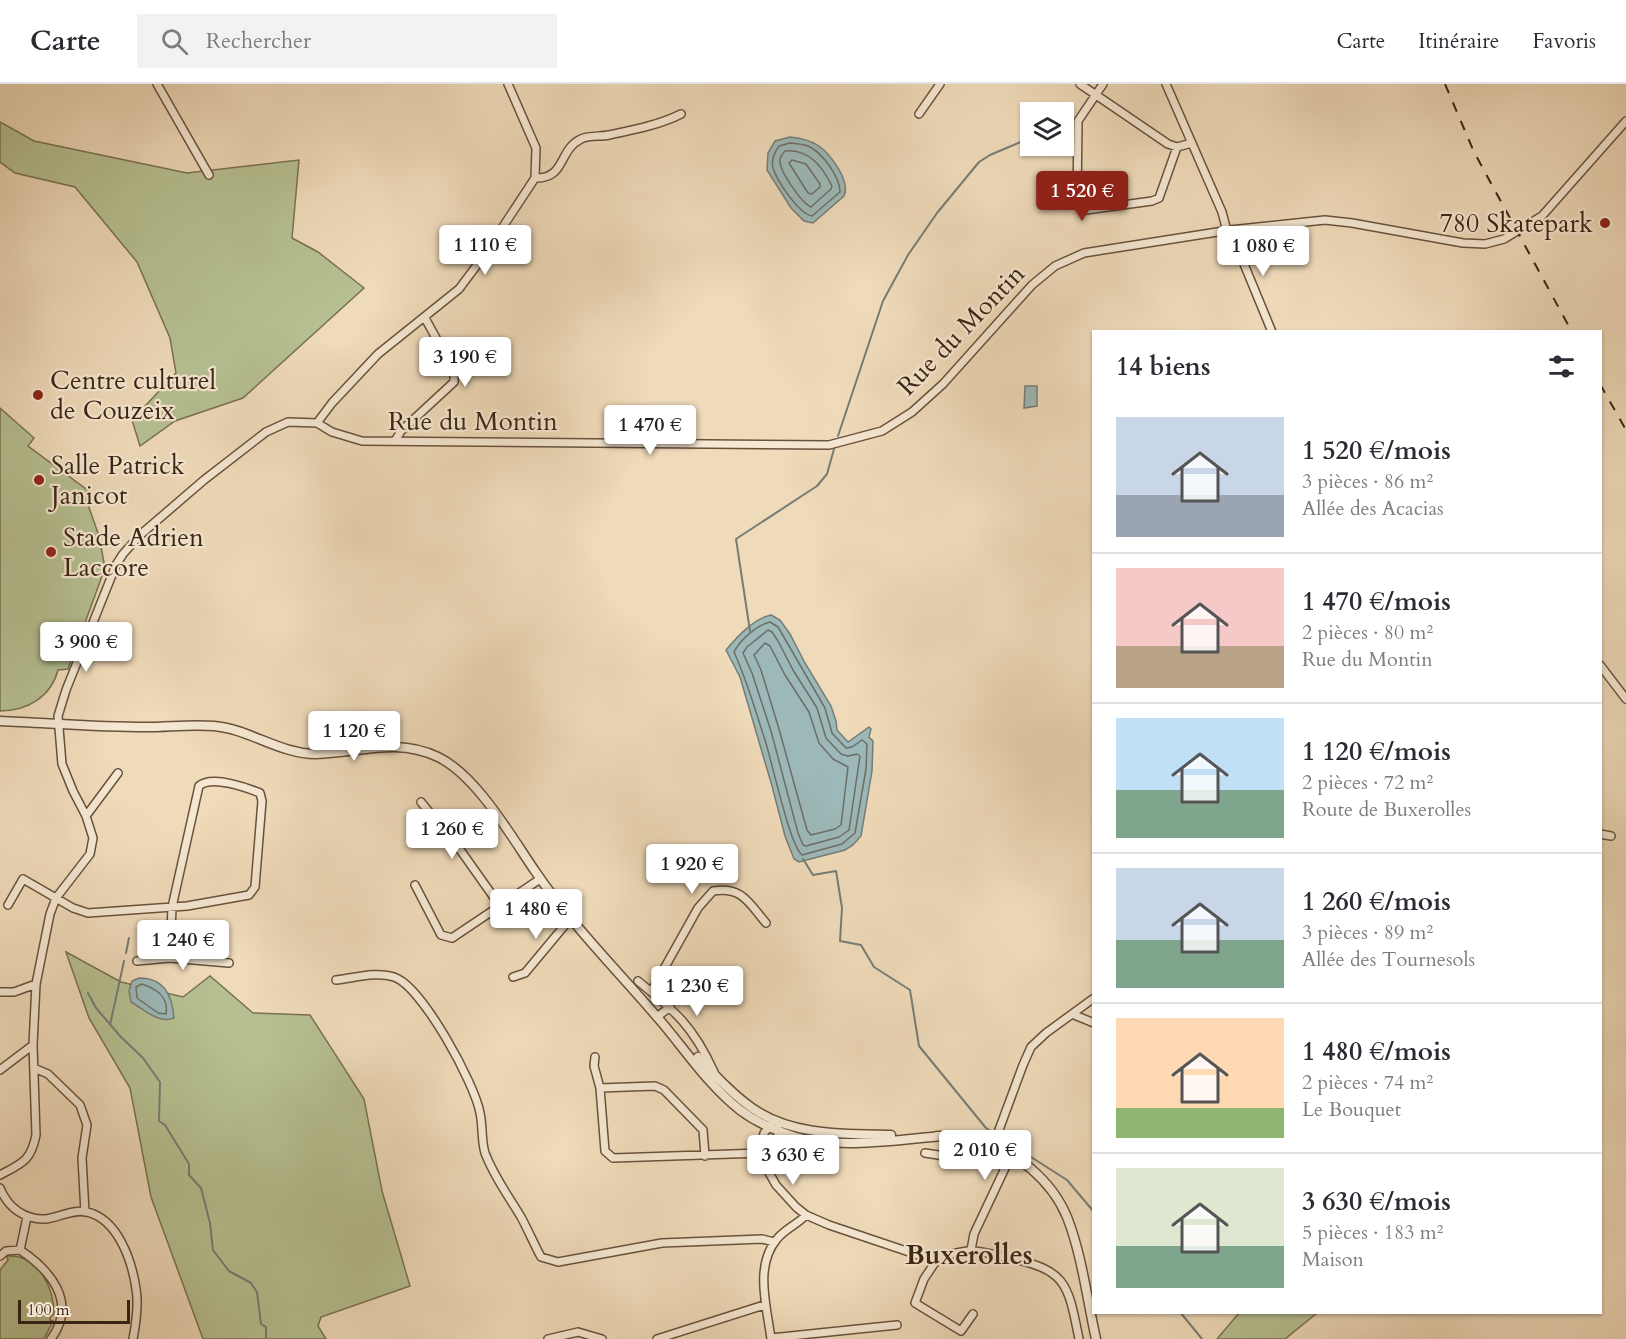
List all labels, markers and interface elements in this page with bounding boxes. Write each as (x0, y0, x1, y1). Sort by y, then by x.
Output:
search box (137, 14, 557, 68)
text: Carte (30, 22, 101, 60)
icon: search (158, 25, 191, 58)
text: Rechercher (206, 26, 311, 56)
text: Carte (1336, 27, 1385, 56)
text: Itinéraire (1418, 27, 1499, 56)
text: Favoris (1532, 27, 1596, 56)
map controls (1020, 102, 1074, 156)
button: layers (1020, 102, 1074, 156)
pin: 1 520 € (1027, 171, 1137, 222)
text: 1 520 € (1050, 177, 1114, 204)
place label: 780 Skatepark (1439, 206, 1593, 241)
marker: 780 Skatepark (1598, 216, 1612, 230)
pin: 1 110 € (430, 225, 540, 276)
pin: 1 080 € (1208, 226, 1318, 277)
text: 1 110 € (453, 231, 517, 258)
text: 1 080 € (1231, 232, 1295, 259)
street label: Rue du Montin (889, 257, 1033, 403)
pin: 3 190 € (410, 337, 520, 388)
text: 3 190 € (433, 343, 497, 370)
text: 14 biens (1116, 349, 1211, 384)
icon: filters (1545, 350, 1578, 383)
place label: Centre culturel de Couzeix (50, 363, 216, 428)
marker: Centre culturel de Couzeix (31, 388, 45, 402)
street label: Rue du Montin (388, 404, 558, 439)
pin: 1 470 € (595, 405, 705, 456)
text: 1 470 € (618, 411, 682, 438)
text: 1 520 €/mois (1302, 433, 1451, 468)
icon: home (1164, 441, 1236, 513)
place label: Salle Patrick Janicot (47, 448, 185, 513)
text: 3 pièces · 86 m² (1302, 468, 1433, 495)
marker: Salle Patrick Janicot (32, 473, 46, 487)
text: Allée des Acacias (1302, 495, 1444, 522)
place label: Stade Adrien Laccore (63, 520, 204, 585)
marker: Stade Adrien Laccore (44, 545, 58, 559)
text: 1 470 €/mois (1302, 584, 1451, 619)
icon: home (1164, 592, 1236, 664)
text: 2 pièces · 80 m² (1302, 619, 1433, 646)
pin: 3 900 € (31, 622, 141, 673)
text: 3 900 € (54, 628, 118, 655)
text: Rue du Montin (1302, 646, 1433, 673)
pin: 1 120 € (299, 711, 409, 762)
text: 1 120 € (322, 717, 386, 744)
text: 1 120 €/mois (1302, 734, 1451, 769)
icon: home (1164, 742, 1236, 814)
text: 2 pièces · 72 m² (1302, 769, 1433, 796)
text: Route de Buxerolles (1302, 796, 1471, 823)
pin: 1 260 € (397, 809, 507, 860)
text: 1 260 € (420, 815, 484, 842)
pin: 1 920 € (637, 844, 747, 895)
text: 1 920 € (660, 850, 724, 877)
text: 1 260 €/mois (1302, 884, 1451, 919)
pin: 1 480 € (481, 889, 591, 940)
icon: home (1164, 892, 1236, 964)
text: 1 480 € (504, 895, 568, 922)
text: 3 pièces · 89 m² (1302, 919, 1433, 946)
pin: 1 240 € (128, 920, 238, 971)
text: 1 240 € (151, 926, 215, 953)
text: Allée des Tournesols (1302, 946, 1475, 973)
pin: 1 230 € (642, 966, 752, 1017)
text: 1 230 € (665, 972, 729, 999)
text: 1 480 €/mois (1302, 1034, 1451, 1069)
icon: home (1164, 1042, 1236, 1114)
text: 2 pièces · 74 m² (1302, 1069, 1433, 1096)
text: Le Bouquet (1302, 1096, 1401, 1123)
pin: 2 010 € (930, 1130, 1040, 1181)
pin: 3 630 € (738, 1135, 848, 1186)
text: 2 010 € (953, 1136, 1017, 1163)
text: 3 630 € (761, 1141, 825, 1168)
text: 3 630 €/mois (1302, 1184, 1451, 1219)
icon: home (1164, 1192, 1236, 1264)
text: 5 pièces · 183 m² (1302, 1219, 1443, 1246)
district label: Buxerolles (905, 1237, 1033, 1274)
text: Maison (1302, 1246, 1364, 1273)
scale bar (18, 1297, 130, 1324)
text: 100 m (27, 1299, 69, 1321)

